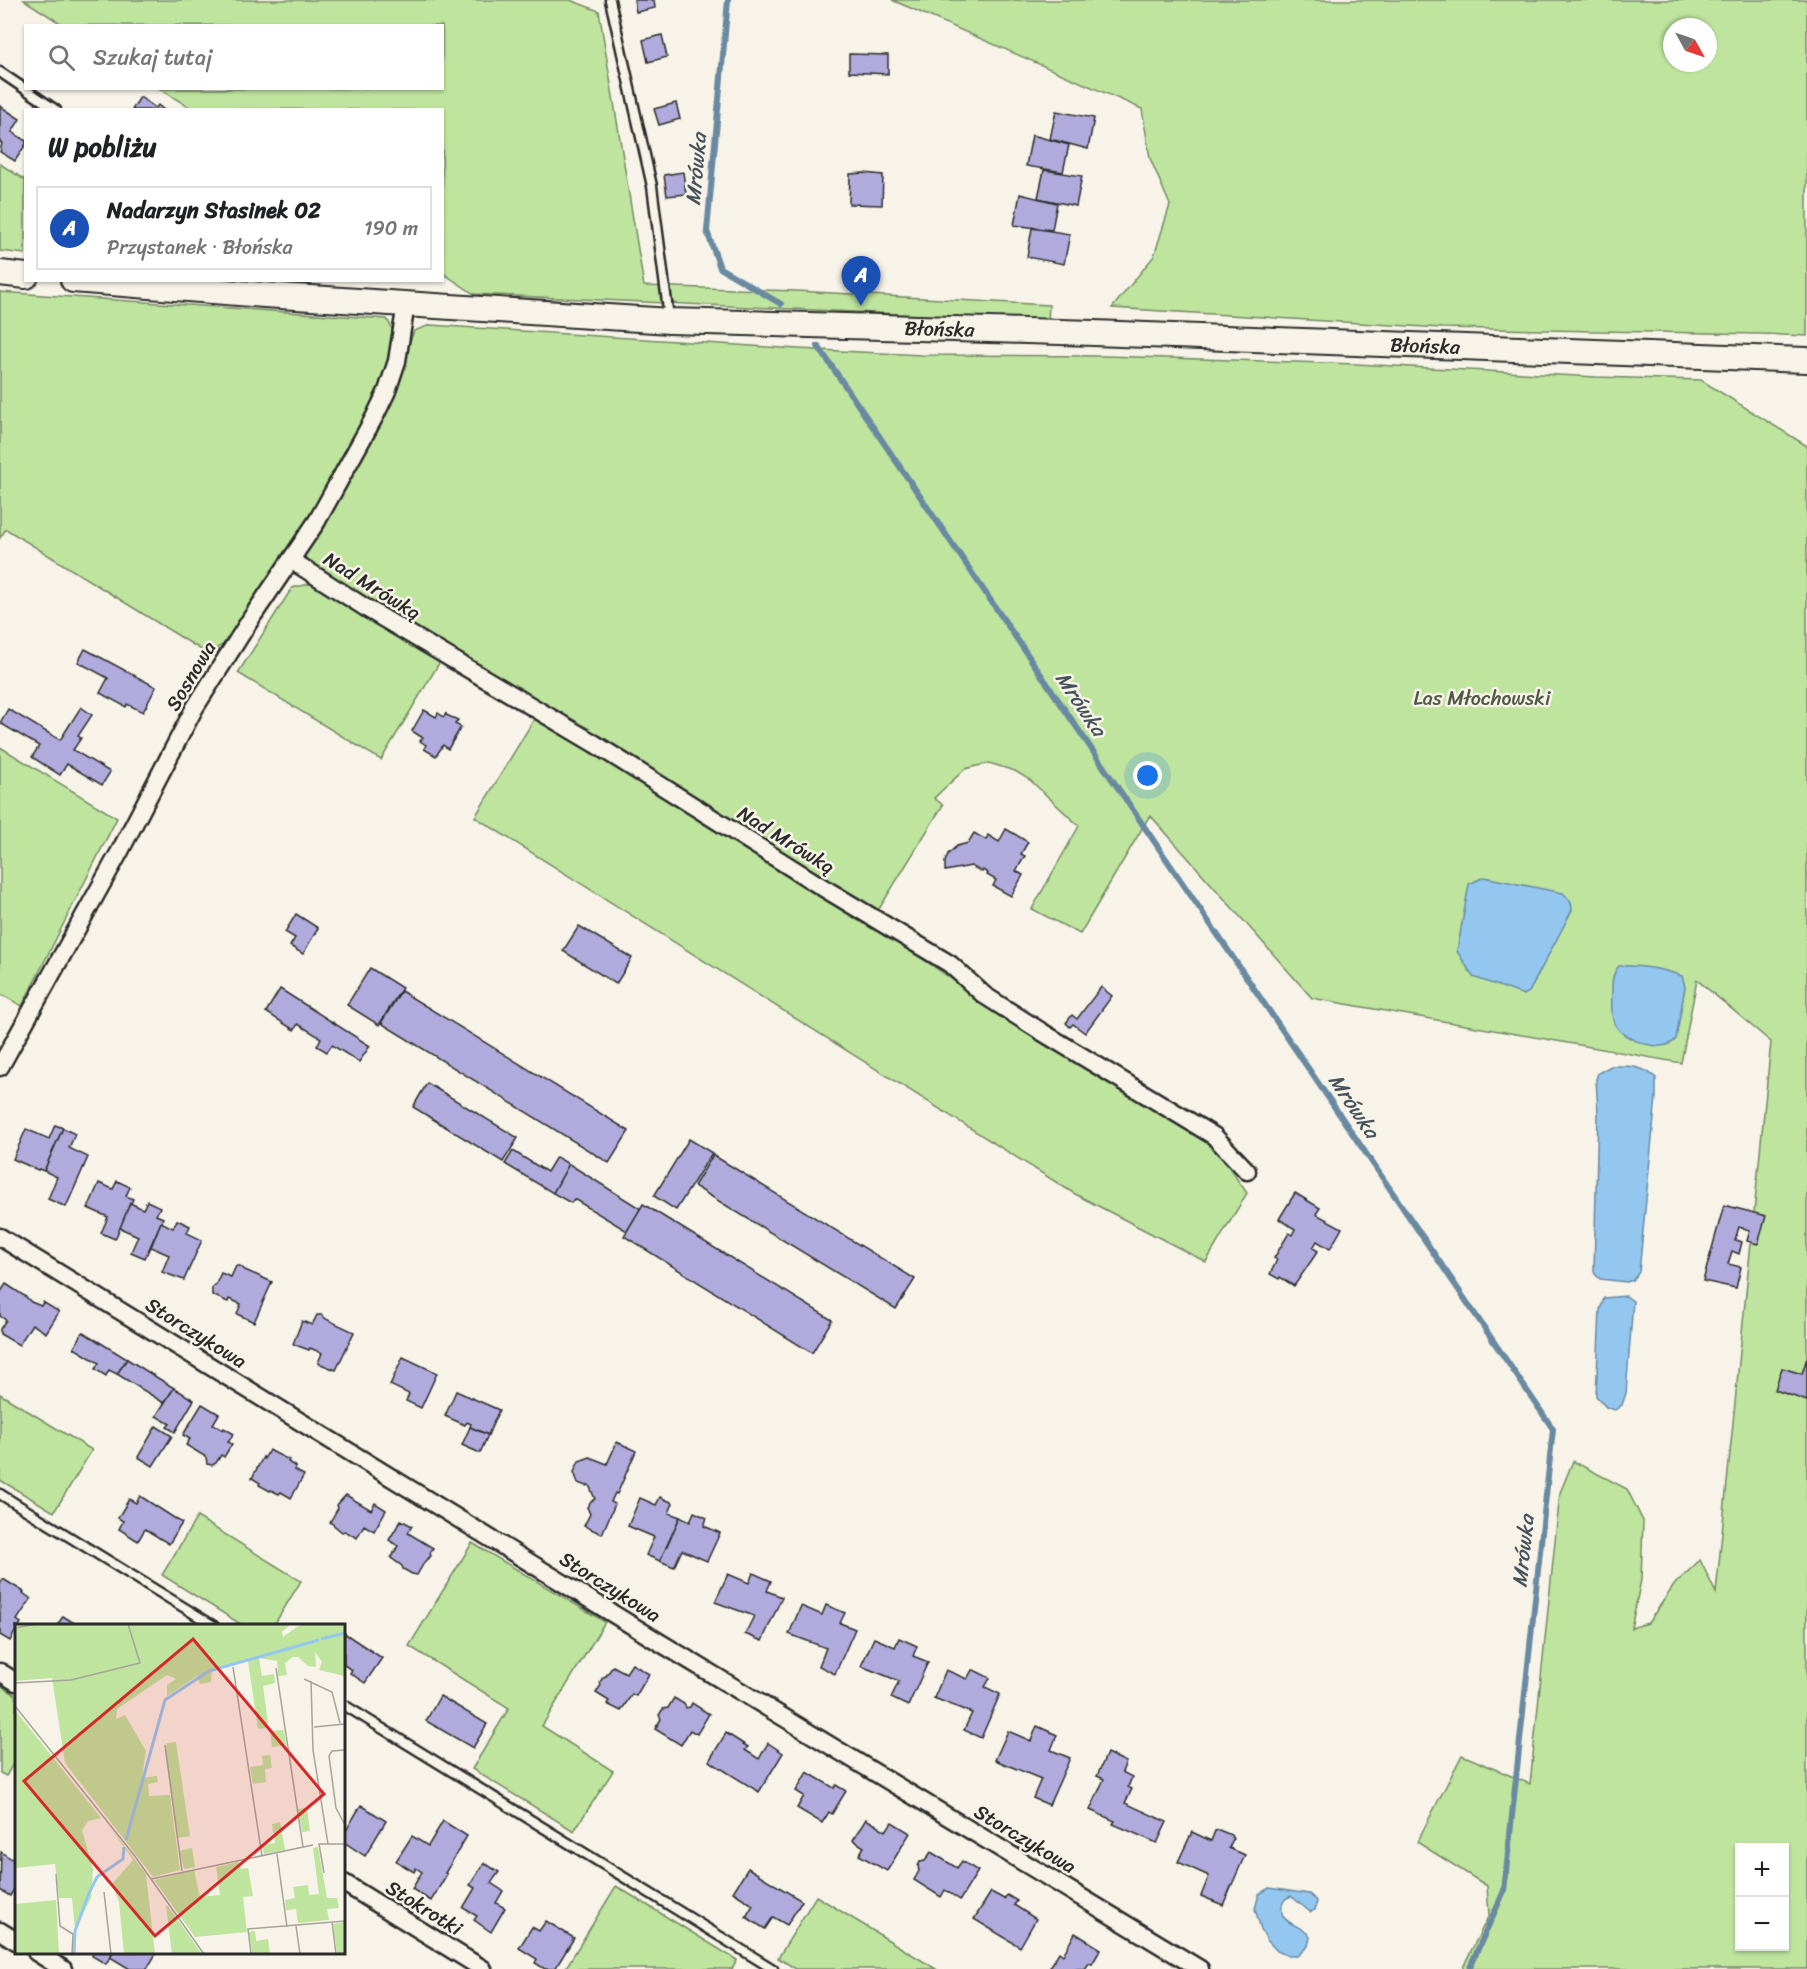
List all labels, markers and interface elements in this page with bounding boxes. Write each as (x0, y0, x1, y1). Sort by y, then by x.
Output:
north arrow (1663, 18, 1717, 72)
search box (24, 24, 444, 90)
text: Szukaj tutaj (93, 38, 212, 77)
icon: search (45, 41, 78, 74)
text: W pobliżu (48, 124, 157, 170)
water label: Mrówka (674, 130, 718, 207)
text: Nadarzyn Stasinek 02 (107, 191, 321, 230)
text: A (63, 211, 76, 246)
text: 190 m (364, 211, 418, 246)
text: Przystanek · Błońska (107, 230, 293, 265)
pin: A (842, 256, 880, 306)
street label: Błońska (904, 310, 976, 347)
street label: Błońska (1390, 327, 1462, 364)
street label: Nad Mrówką (316, 542, 428, 630)
street label: Sosnowa (156, 634, 226, 718)
water label: Mrówka (1045, 663, 1118, 746)
park label: Las Młochowski (1414, 681, 1552, 716)
your location (1133, 761, 1162, 790)
street label: Nad Mrówką (730, 796, 842, 884)
water label: Mrówka (1318, 1065, 1391, 1148)
street label: Storczykowa (138, 1288, 254, 1378)
water label: Mrówka (1500, 1511, 1546, 1589)
street label: Storczykowa (552, 1542, 668, 1632)
inset map (15, 1624, 345, 1954)
street label: Storczykowa (967, 1795, 1083, 1883)
map controls (1735, 1843, 1789, 1951)
button: + (1735, 1843, 1789, 1897)
street label: Stokrotki (379, 1871, 470, 1946)
button: − (1735, 1897, 1789, 1951)

